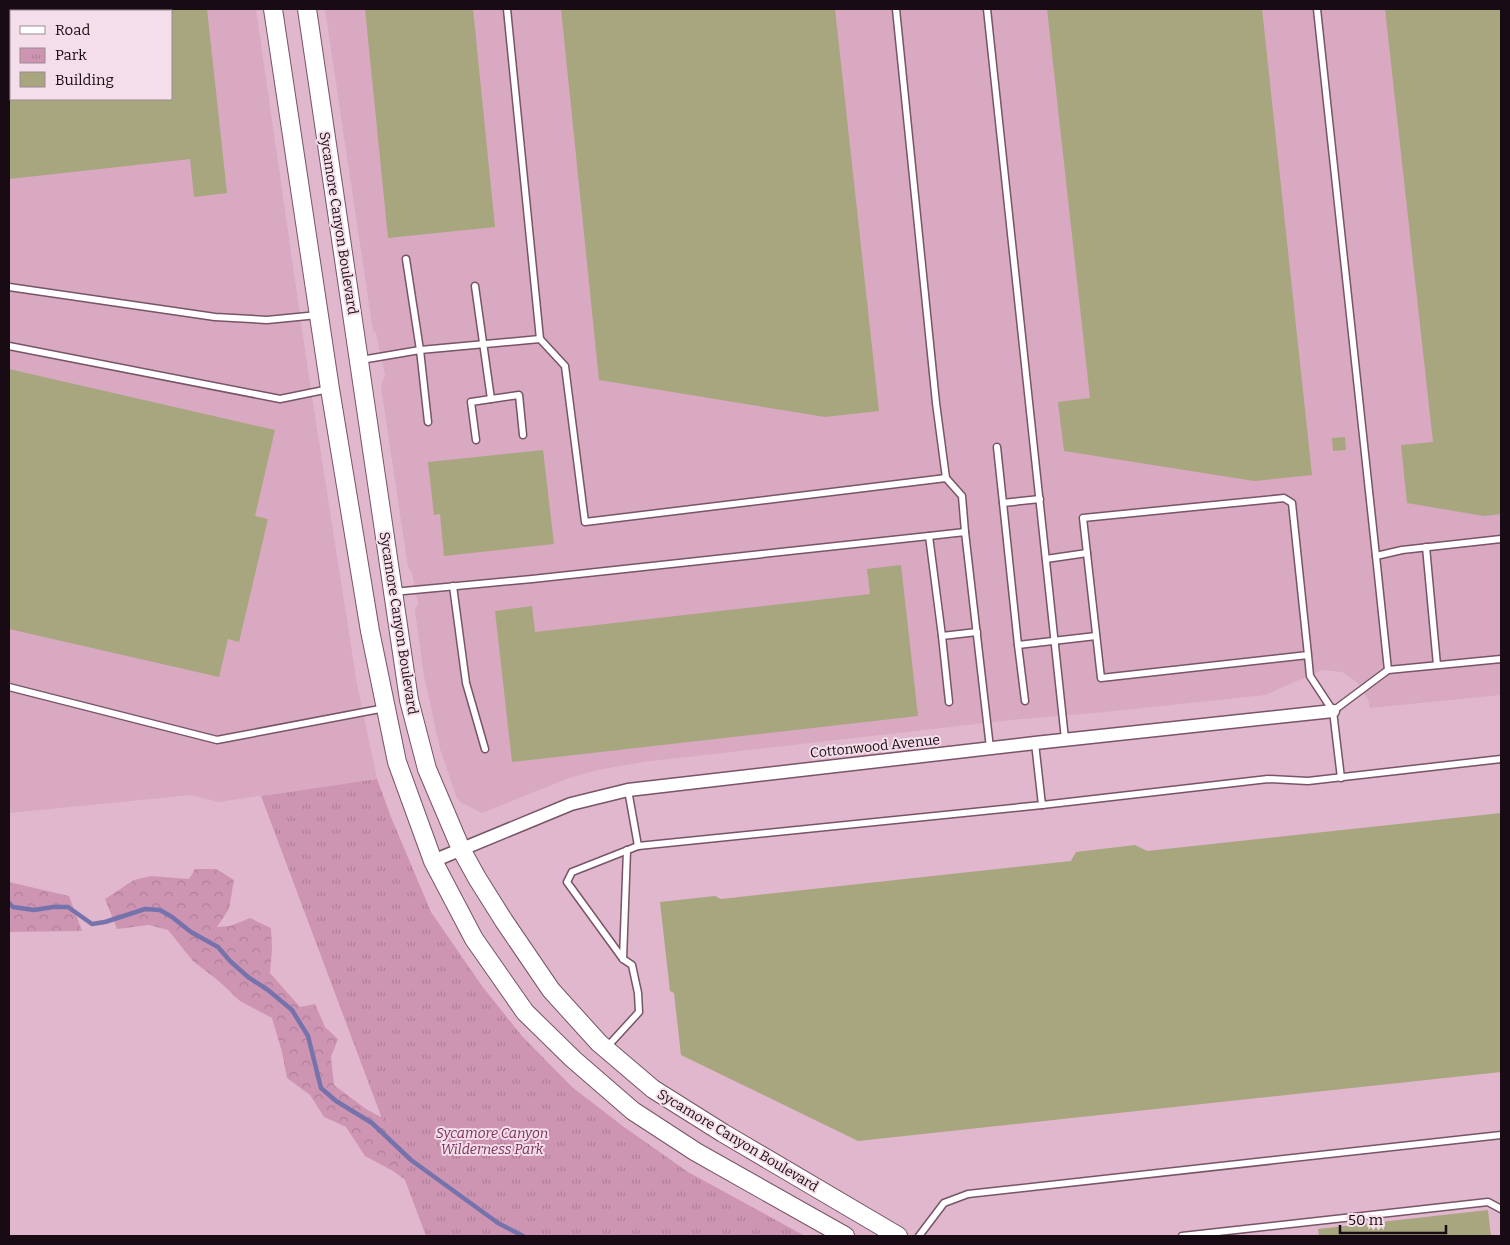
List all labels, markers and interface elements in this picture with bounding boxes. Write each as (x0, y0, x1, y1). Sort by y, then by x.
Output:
legend (10, 10, 172, 100)
text: Road (55, 21, 90, 39)
text: Park (55, 46, 87, 64)
text: Building (55, 71, 114, 89)
street label: Sycamore Canyon Boulevard (316, 130, 361, 316)
street label: Sycamore Canyon Boulevard (376, 530, 421, 716)
street label: Cottonwood Avenue (809, 731, 941, 762)
street label: Sycamore Canyon Boulevard (654, 1086, 821, 1195)
park label: Sycamore Canyon Wilderness Park (436, 1125, 548, 1158)
scale bar (1340, 1202, 1446, 1234)
text: 50 m (1348, 1211, 1384, 1229)

